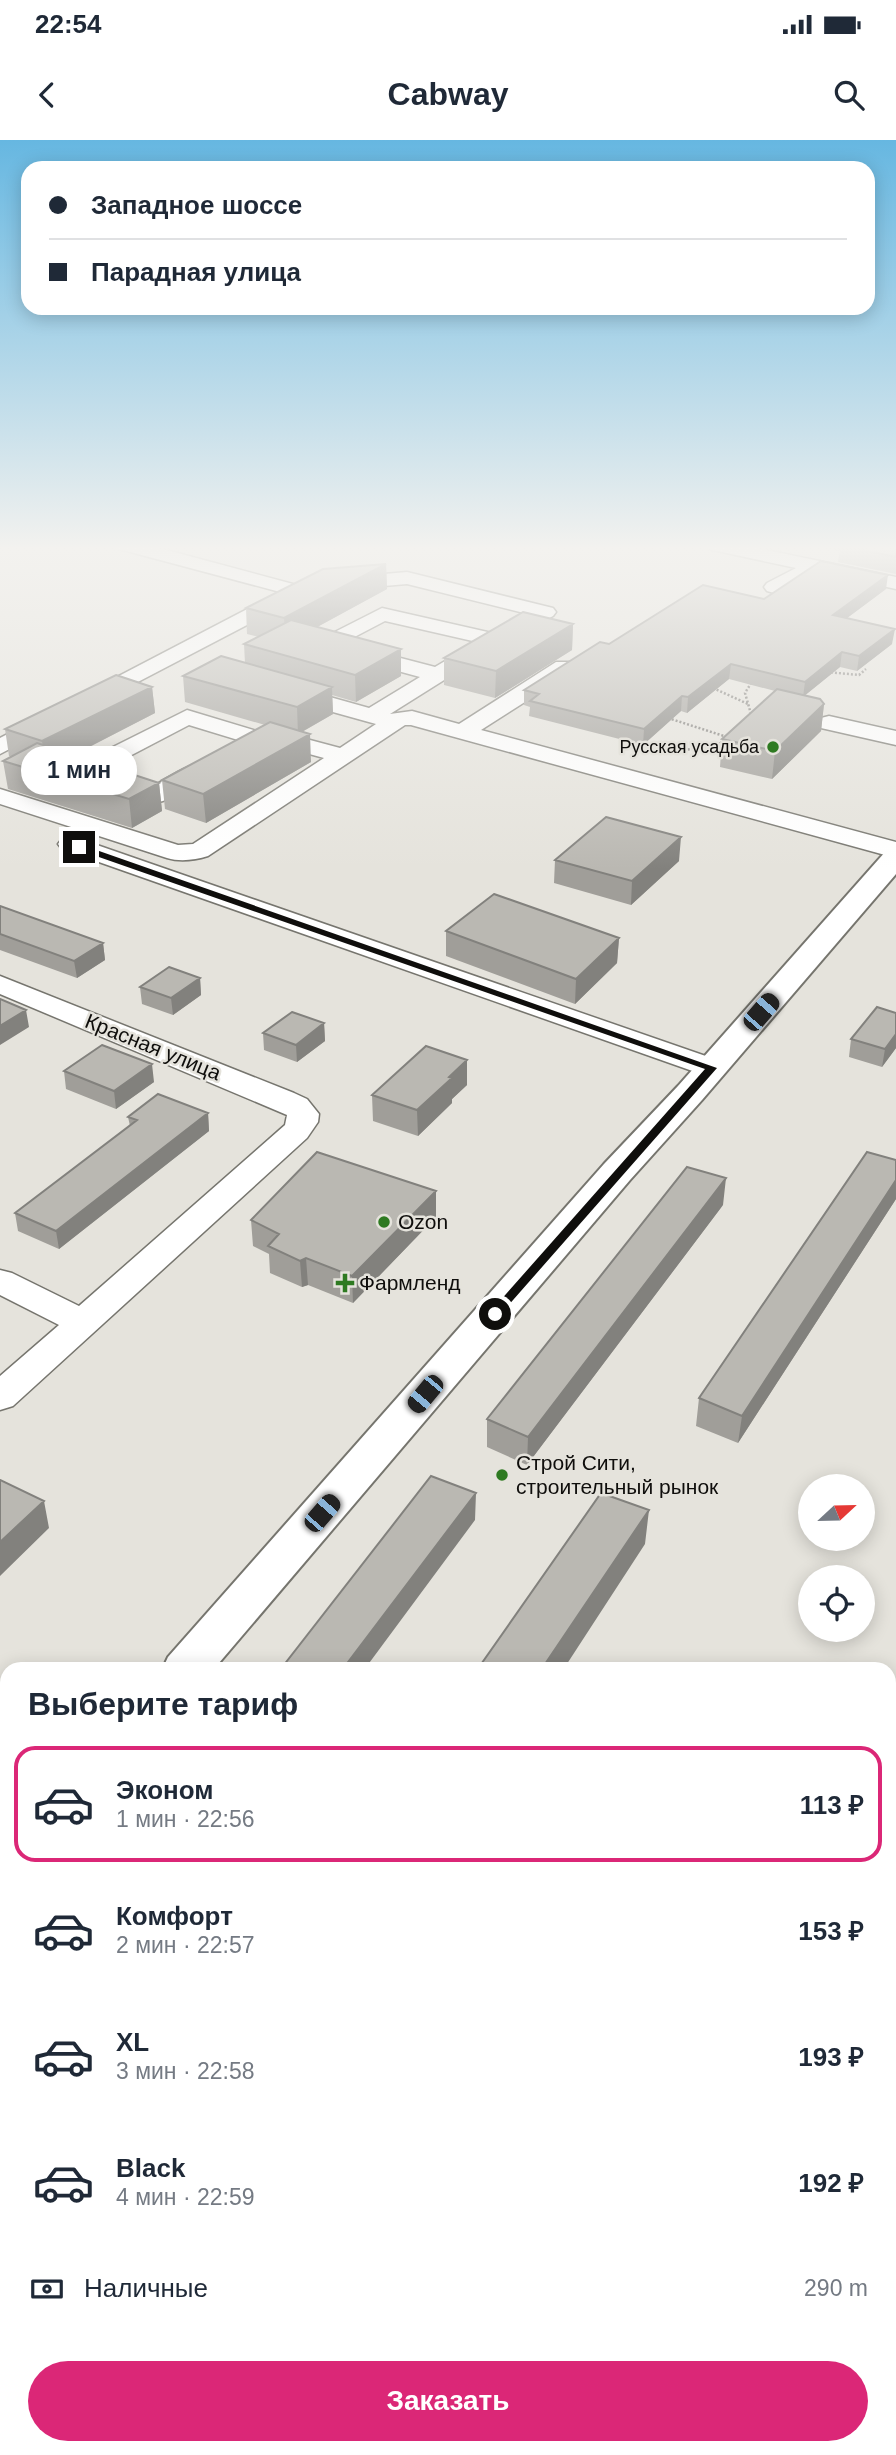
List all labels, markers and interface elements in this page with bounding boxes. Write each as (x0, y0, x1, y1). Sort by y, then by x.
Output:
text: 22:54 (35, 9, 102, 39)
icon: back (28, 76, 66, 114)
text: Cabway (388, 76, 508, 112)
icon: search (830, 76, 868, 114)
text: Западное шоссе (91, 190, 302, 220)
text: Парадная улица (91, 257, 301, 287)
place label: Русская усадьба (620, 737, 760, 757)
marker: Русская усадьба (765, 739, 781, 755)
callout: 1 мин (21, 746, 137, 794)
text: 1 мин (47, 757, 111, 783)
route end (63, 831, 95, 863)
car (740, 989, 783, 1035)
street label: Красная улица (82, 1009, 225, 1084)
place label: Ozon (398, 1210, 448, 1233)
marker: Ozon (376, 1214, 392, 1230)
place label: Фармленд (359, 1271, 461, 1294)
marker: Фармленд (337, 1275, 353, 1291)
route start (479, 1298, 511, 1330)
car (404, 1371, 447, 1417)
place label: Строй Сити, строительный рынок (516, 1451, 719, 1498)
marker: Строй Сити, строительный рынок (494, 1467, 510, 1483)
north arrow (798, 1474, 875, 1550)
map controls (798, 1474, 875, 1642)
car (301, 1490, 344, 1536)
button: locate (798, 1565, 875, 1642)
text: Выберите тариф (28, 1686, 298, 1722)
icon: car (32, 1773, 95, 1836)
text: Эконом (116, 1775, 214, 1805)
text: 113 ₽ (800, 1790, 864, 1820)
text: 1 мин · 22:56 (116, 1806, 255, 1832)
icon: car (32, 1899, 95, 1962)
text: Комфорт (116, 1901, 233, 1931)
text: 153 ₽ (798, 1916, 864, 1946)
text: 2 мин · 22:57 (116, 1932, 255, 1958)
icon: car (32, 2025, 95, 2088)
text: XL (116, 2027, 149, 2057)
text: 193 ₽ (798, 2042, 864, 2072)
text: 3 мин · 22:58 (116, 2058, 255, 2084)
icon: car (32, 2151, 95, 2214)
text: Black (116, 2153, 185, 2183)
text: 192 ₽ (798, 2168, 864, 2198)
text: 4 мин · 22:59 (116, 2184, 255, 2210)
icon: cash (28, 2270, 66, 2308)
text: Наличные (84, 2273, 208, 2303)
text: 290 m (804, 2275, 868, 2301)
button: Заказать (28, 2361, 868, 2441)

